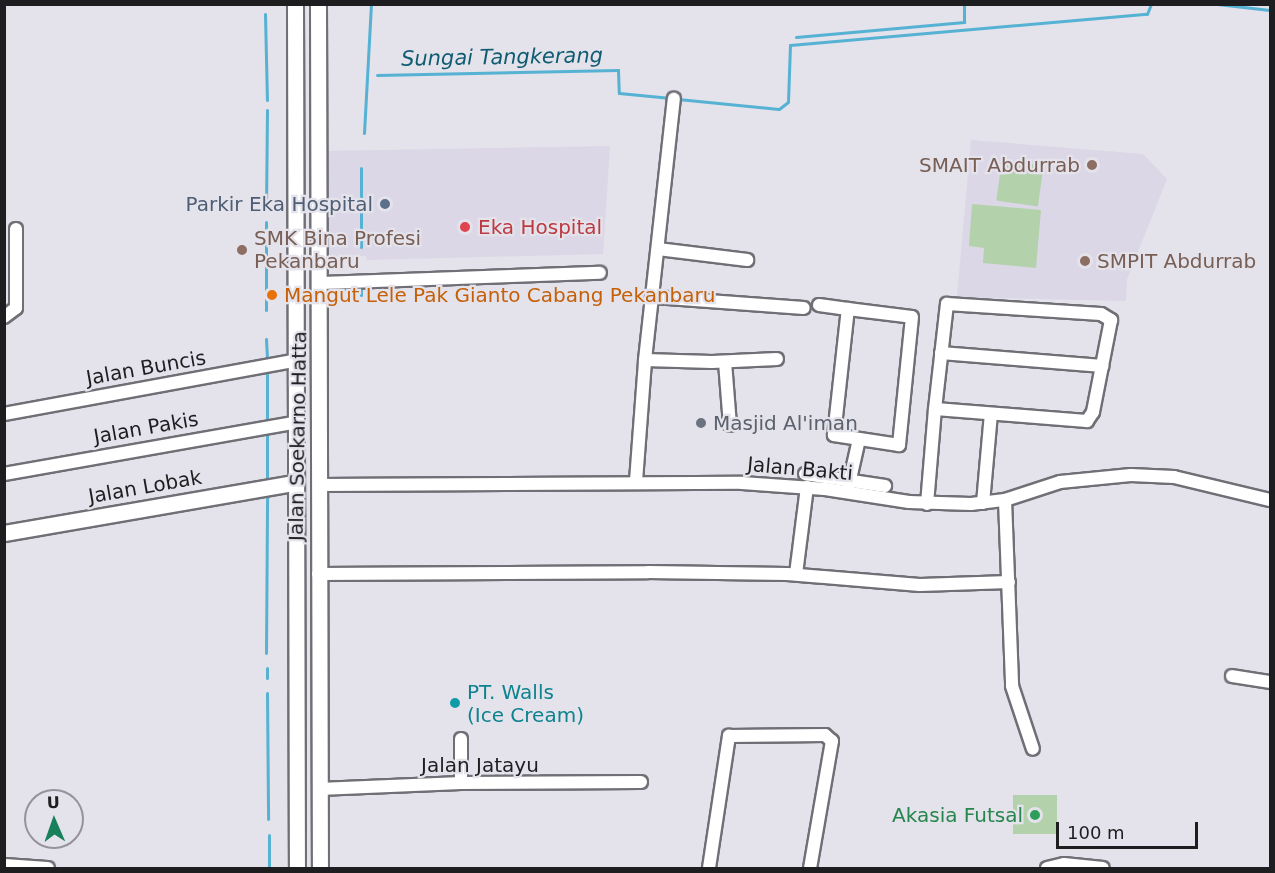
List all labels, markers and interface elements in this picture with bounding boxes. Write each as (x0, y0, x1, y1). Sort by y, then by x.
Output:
water label: Sungai Tangkerang (401, 43, 603, 71)
place label: SMAIT Abdurrab (919, 153, 1080, 177)
marker: SMAIT Abdurrab (1085, 158, 1099, 172)
place label: Parkir Eka Hospital (186, 192, 373, 216)
marker: Parkir Eka Hospital (378, 197, 392, 211)
place label: Eka Hospital (478, 215, 602, 239)
marker: Eka Hospital (456, 218, 474, 236)
place label: SMK Bina Profesi Pekanbaru (254, 226, 421, 273)
marker: SMK Bina Profesi Pekanbaru (235, 243, 249, 257)
place label: SMPIT Abdurrab (1097, 249, 1256, 273)
marker: SMPIT Abdurrab (1078, 254, 1092, 268)
place label: Mangut Lele Pak Gianto Cabang Pekanbaru (284, 283, 715, 307)
marker: Mangut Lele Pak Gianto Cabang Pekanbaru (265, 288, 279, 302)
street label: Jalan Soekarno Hatta (284, 331, 312, 541)
street label: Jalan Buncis (84, 346, 208, 390)
street label: Jalan Pakis (92, 407, 200, 449)
place label: Masjid Al'iman (713, 411, 858, 435)
marker: Masjid Al'iman (694, 416, 708, 430)
street label: Jalan Bakti (746, 452, 854, 486)
street label: Jalan Lobak (87, 465, 203, 509)
place label: PT. Walls (Ice Cream) (467, 680, 584, 727)
marker: PT. Walls (Ice Cream) (448, 696, 462, 710)
street label: Jalan Jatayu (421, 753, 539, 777)
north arrow (24, 789, 84, 849)
text: U (47, 793, 60, 812)
place label: Akasia Futsal (892, 803, 1023, 827)
marker: Akasia Futsal (1028, 808, 1042, 822)
scale bar (1059, 810, 1202, 848)
text: 100 m (1067, 822, 1125, 843)

